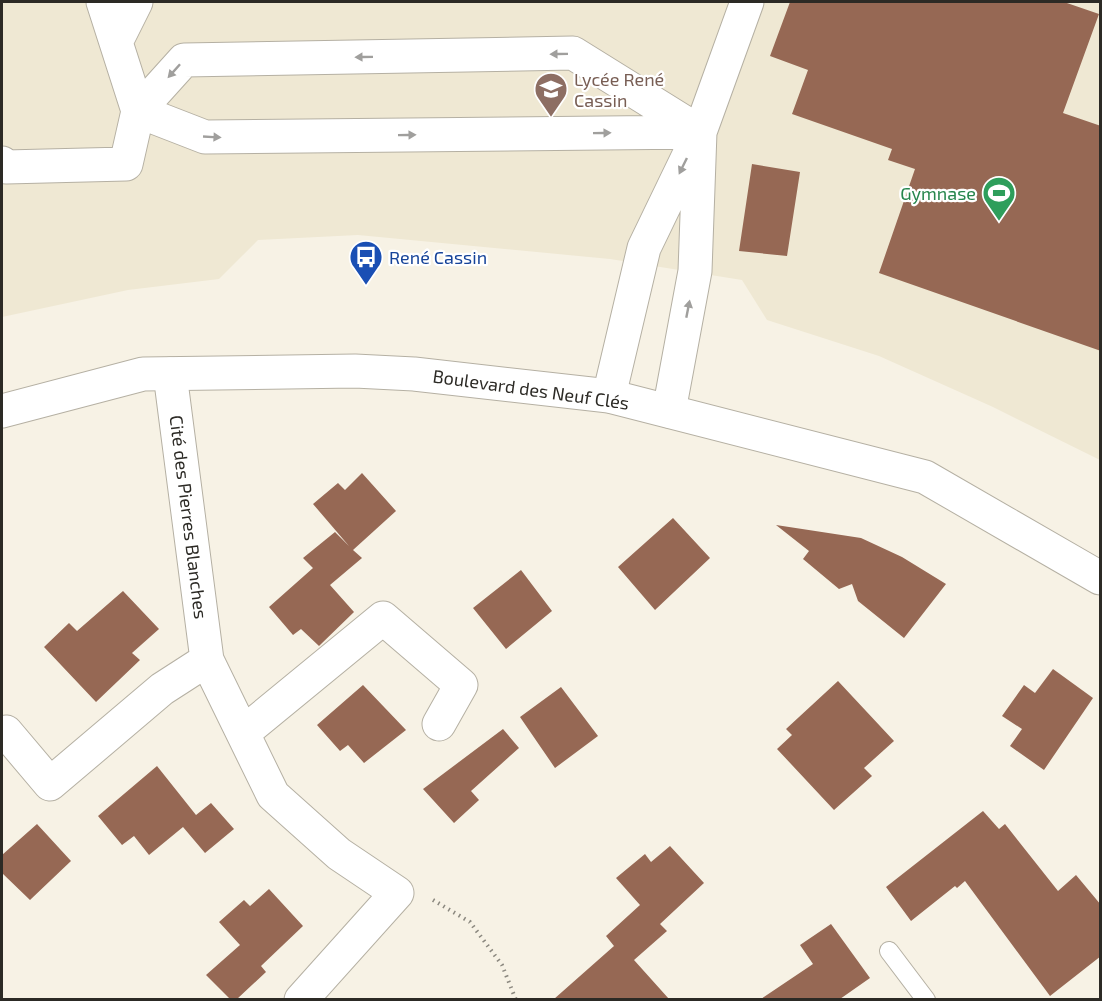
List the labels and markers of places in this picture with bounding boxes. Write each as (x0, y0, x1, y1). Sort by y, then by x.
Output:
place label: Lycée René Cassin (574, 68, 664, 111)
school or university icon: Lycée René Cassin (533, 71, 569, 118)
sports icon: Gymnase (981, 175, 1017, 222)
place label: Gymnase (900, 182, 976, 204)
bus stop icon: René Cassin (348, 239, 384, 286)
place label: René Cassin (389, 246, 487, 268)

